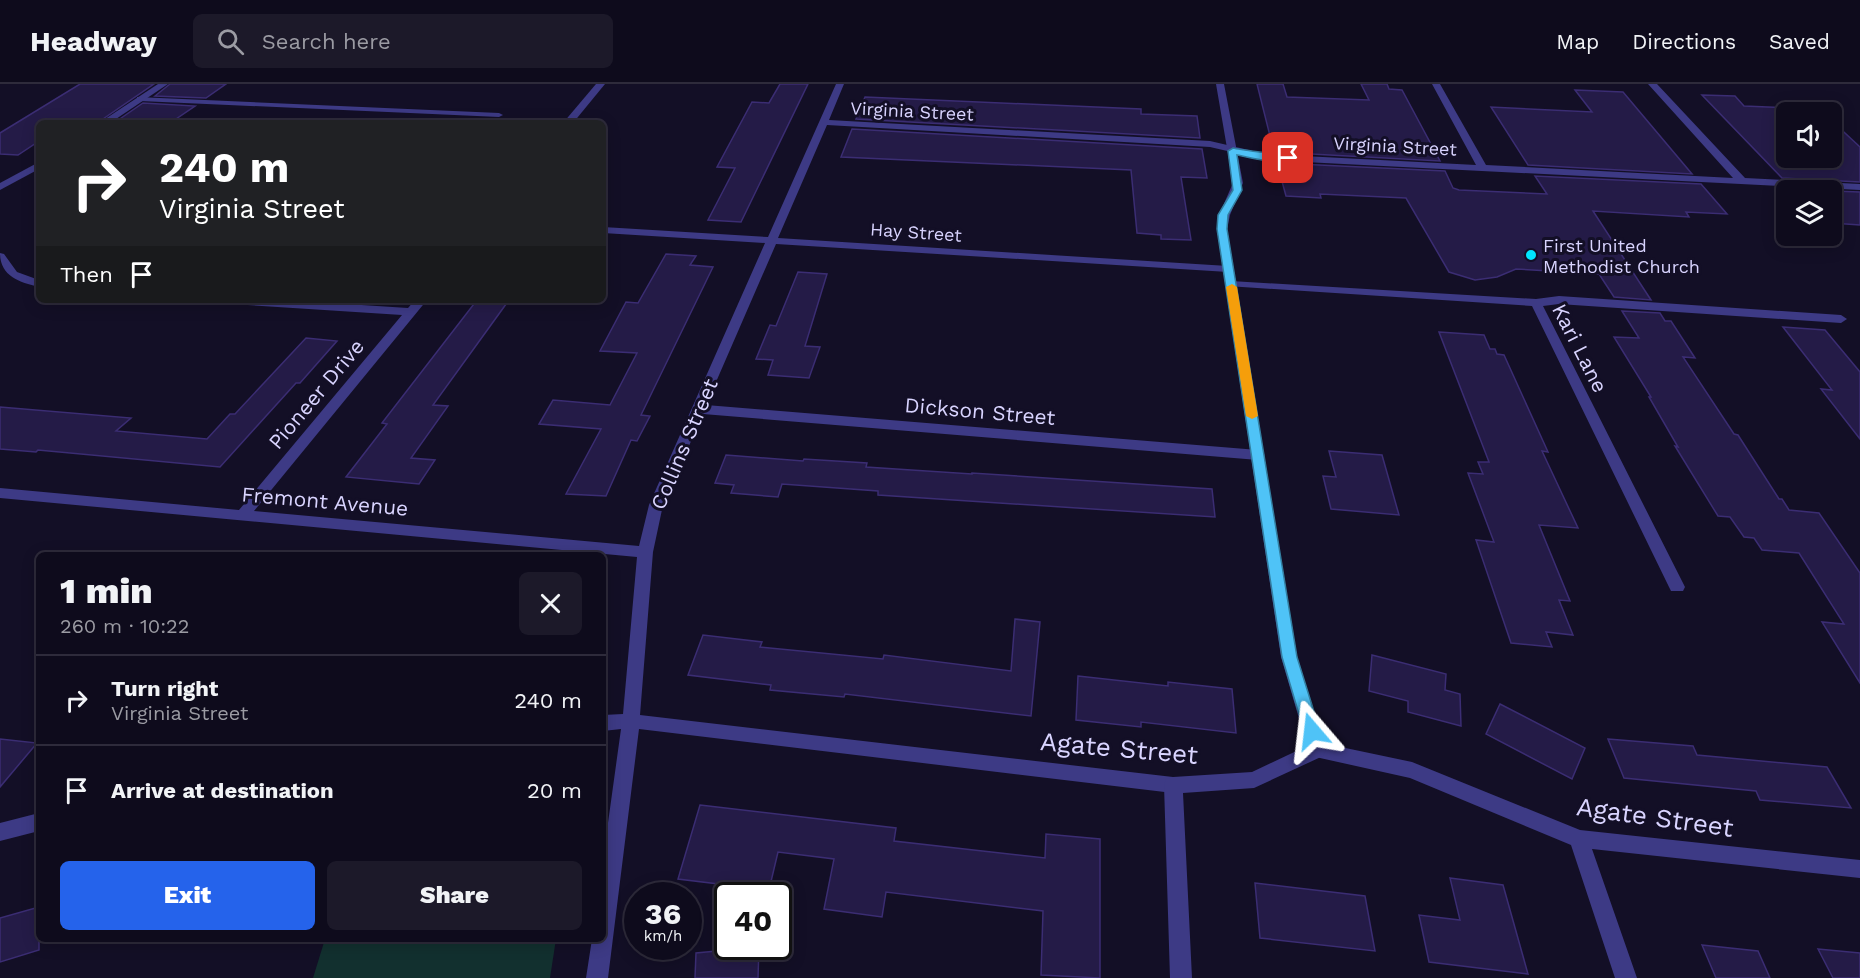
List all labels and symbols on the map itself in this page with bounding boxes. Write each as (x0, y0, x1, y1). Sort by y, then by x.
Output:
street label: Virginia Street (850, 97, 975, 125)
pin (1262, 132, 1313, 183)
street label: Virginia Street (1333, 132, 1458, 160)
street label: Hay Street (869, 218, 963, 246)
place label: First United Methodist Church (1543, 235, 1700, 277)
marker: First United Methodist Church (1524, 248, 1538, 262)
street label: Kari Lane (1547, 299, 1613, 397)
street label: Pioneer Drive (263, 334, 369, 454)
street label: Collins Street (645, 375, 723, 513)
street label: Dickson Street (904, 392, 1057, 430)
street label: Fremont Avenue (241, 481, 409, 521)
position arrow (1280, 699, 1344, 763)
street label: Agate Street (1039, 726, 1199, 770)
street label: Agate Street (1575, 791, 1736, 843)
speed limit sign: 40 (714, 882, 792, 960)

